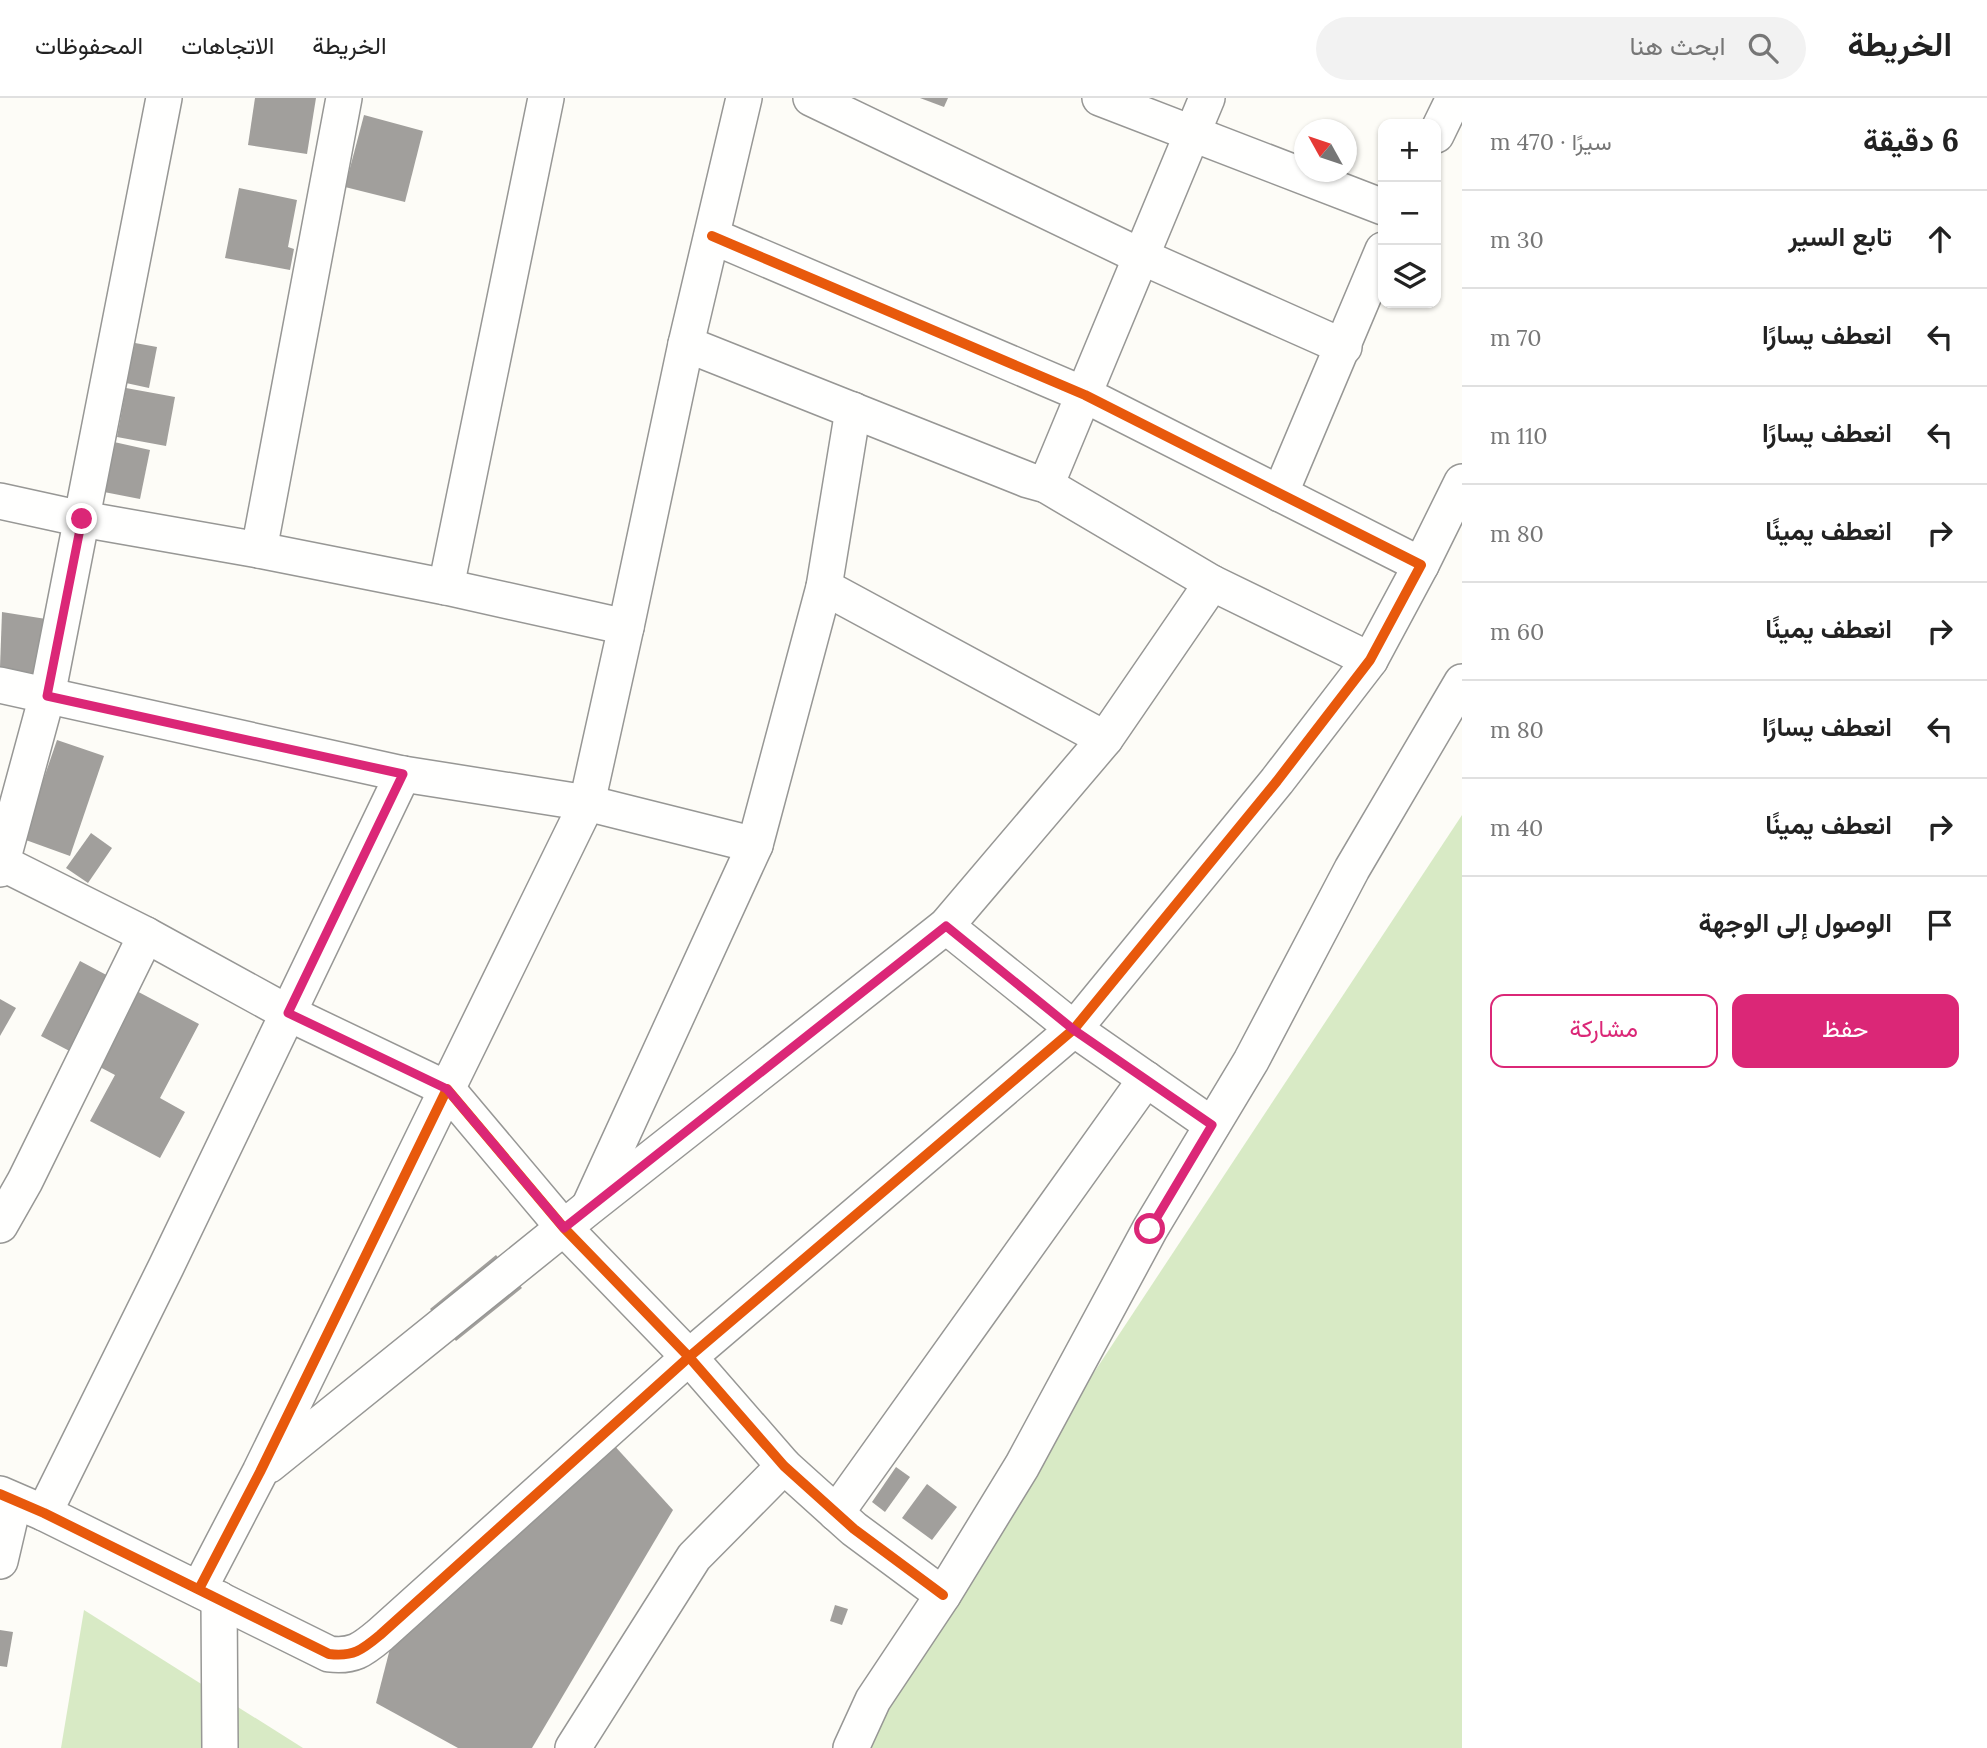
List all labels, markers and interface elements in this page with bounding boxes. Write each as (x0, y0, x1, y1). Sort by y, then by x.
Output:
search box (1316, 17, 1806, 80)
text: الخريطة (1848, 23, 1952, 65)
text: ابحث هنا (1629, 29, 1726, 62)
icon: search (1744, 29, 1782, 67)
text: المحفوظات (35, 30, 143, 61)
text: الاتجاهات (181, 30, 274, 61)
text: الخريطة (312, 30, 387, 61)
north arrow (1294, 119, 1357, 182)
map controls (1378, 119, 1441, 308)
button: + (1378, 119, 1441, 182)
text: 6 دقيقة (1863, 121, 1959, 159)
text: سيرًا · 470 m (1490, 127, 1612, 156)
button: − (1378, 182, 1441, 245)
text: تابع السير (1788, 220, 1892, 253)
icon: ahead (1921, 220, 1959, 258)
text: 30 m (1490, 225, 1544, 254)
button: layers (1378, 245, 1441, 308)
text: انعطف يسارًا (1762, 318, 1892, 351)
icon: left (1921, 318, 1959, 356)
text: 70 m (1490, 323, 1542, 352)
text: انعطف يسارًا (1762, 416, 1892, 449)
icon: left (1921, 416, 1959, 454)
text: 110 m (1490, 421, 1548, 450)
route end (66, 503, 97, 534)
text: انعطف يمينًا (1765, 514, 1892, 547)
icon: right (1921, 514, 1959, 552)
text: 80 m (1490, 519, 1544, 548)
text: انعطف يمينًا (1765, 612, 1892, 645)
icon: right (1921, 612, 1959, 650)
text: 60 m (1490, 617, 1544, 646)
text: انعطف يسارًا (1762, 710, 1892, 743)
icon: left (1921, 710, 1959, 748)
text: 80 m (1490, 715, 1544, 744)
text: انعطف يمينًا (1765, 808, 1892, 841)
icon: right (1921, 808, 1959, 846)
text: 40 m (1490, 813, 1543, 842)
text: الوصول إلى الوجهة (1699, 906, 1892, 939)
icon: arrive (1921, 906, 1959, 944)
button: مشاركة (1490, 994, 1718, 1068)
button: حفظ (1732, 994, 1959, 1068)
route start (1134, 1213, 1165, 1244)

